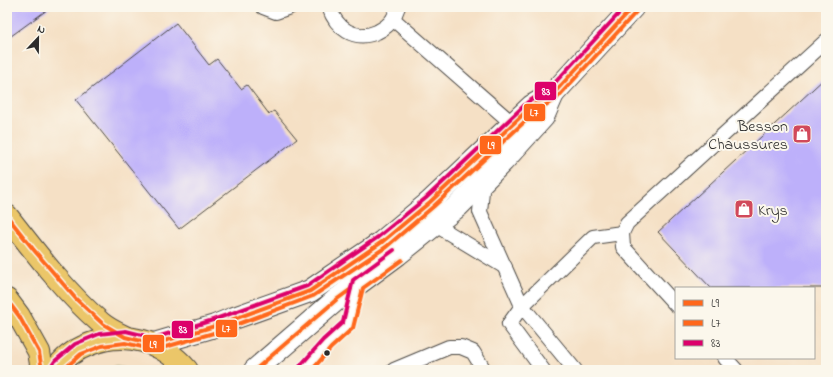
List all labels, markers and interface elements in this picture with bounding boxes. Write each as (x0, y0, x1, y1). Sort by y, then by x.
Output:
north arrow (18, 18, 58, 58)
text: N (35, 21, 48, 38)
line badge: 83 (534, 81, 557, 101)
text: 83 (541, 84, 551, 100)
line badge: L7 (523, 103, 546, 122)
text: L7 (530, 105, 539, 121)
place label: Besson Chaussures (708, 115, 788, 157)
shop icon: Besson Chaussures (791, 123, 813, 145)
line badge: L9 (479, 135, 502, 155)
text: L9 (487, 138, 495, 154)
shop icon: Krys (733, 198, 755, 220)
place label: Krys (758, 199, 788, 223)
legend (675, 287, 815, 359)
text: L9 (711, 295, 719, 313)
text: L7 (711, 315, 720, 333)
line badge: L7 (215, 319, 238, 338)
line badge: 83 (171, 320, 194, 339)
text: L7 (222, 321, 231, 337)
text: 83 (178, 322, 188, 338)
line badge: L9 (142, 334, 165, 353)
text: 83 (711, 335, 721, 353)
text: L9 (149, 337, 157, 353)
unlabelled marker (322, 348, 332, 358)

